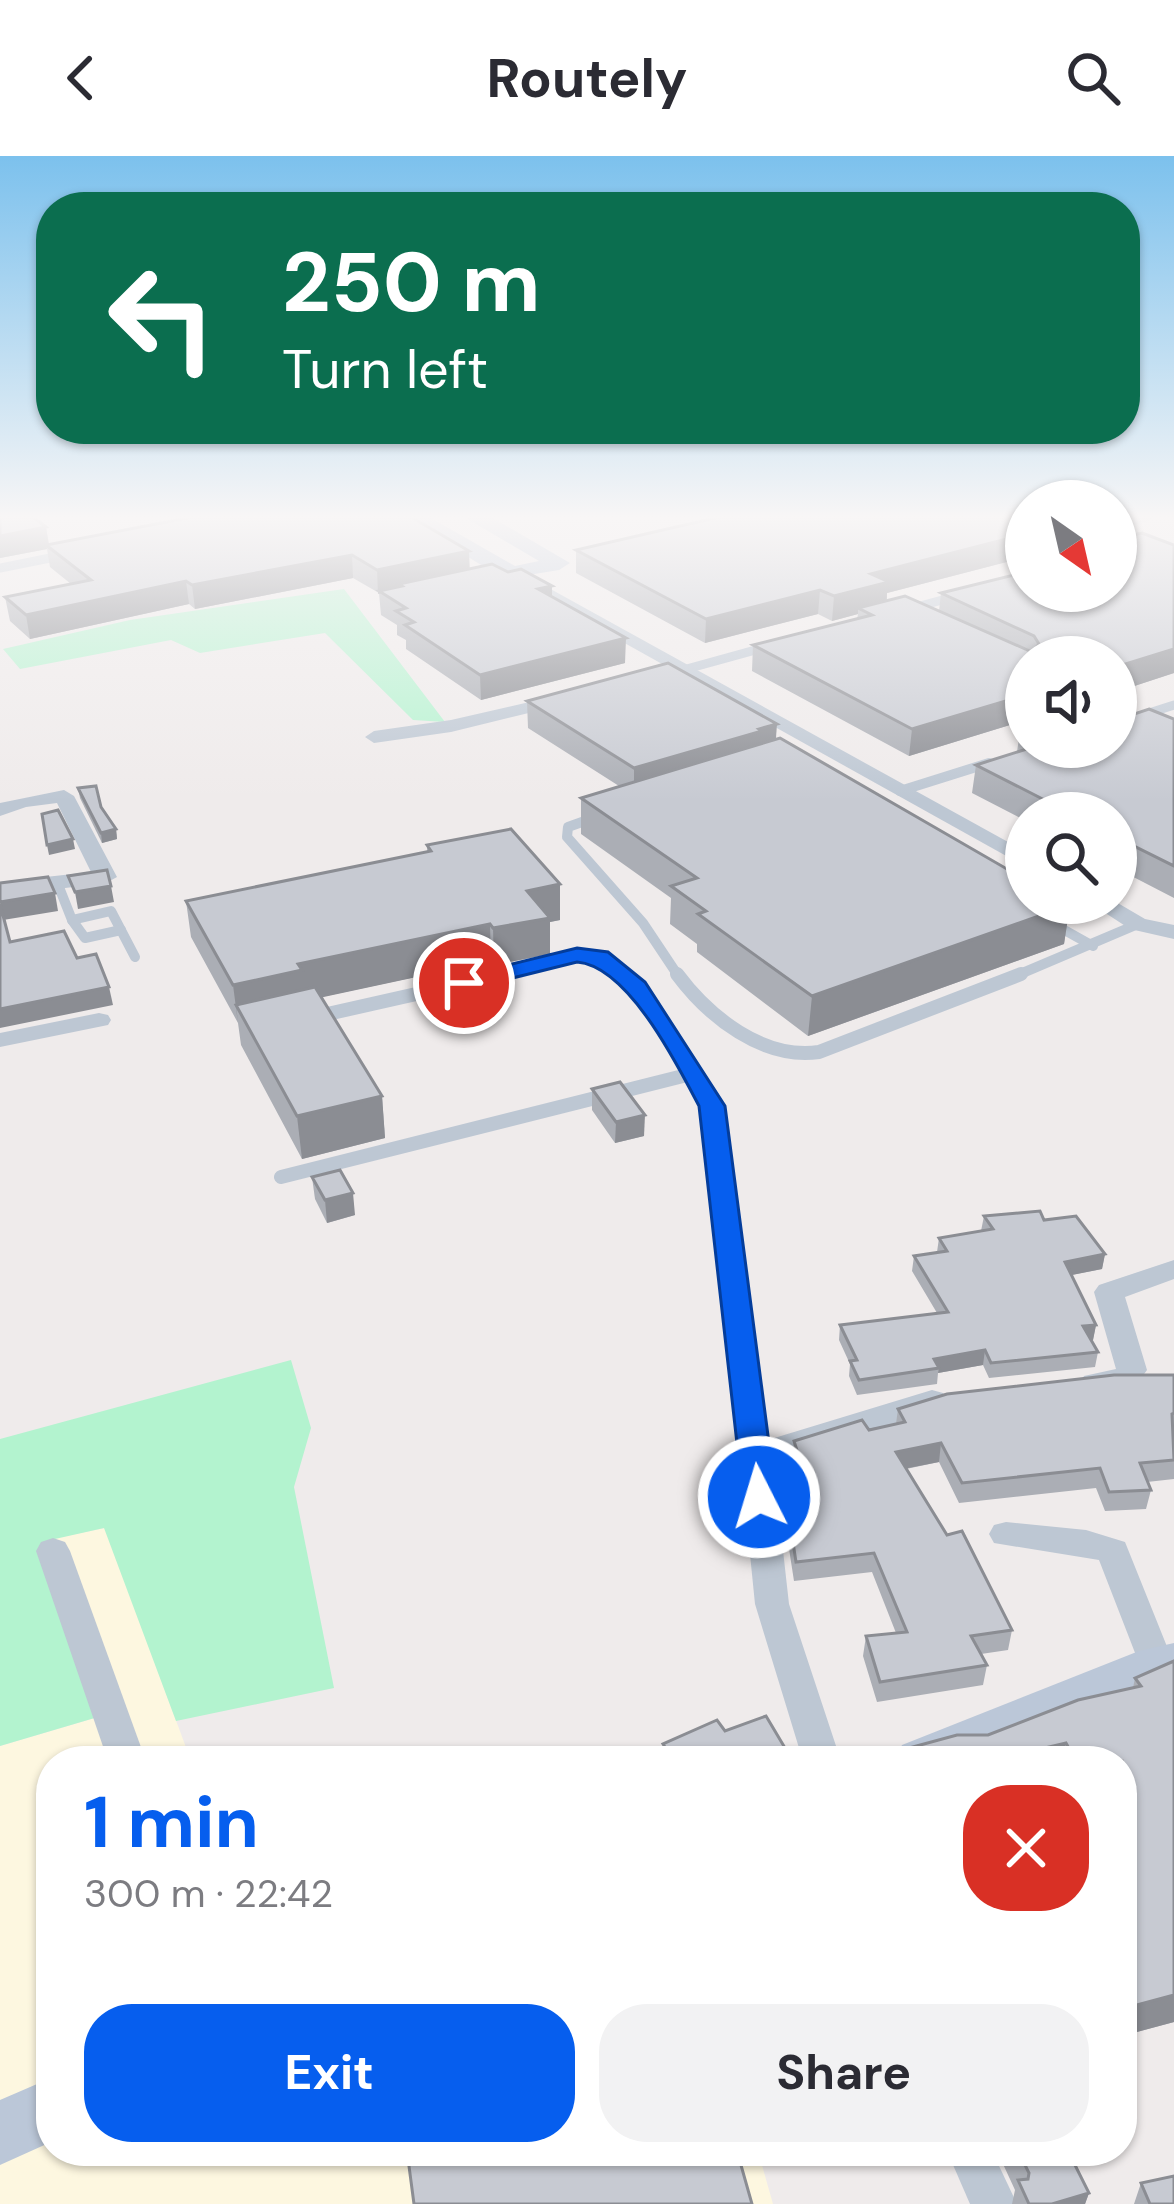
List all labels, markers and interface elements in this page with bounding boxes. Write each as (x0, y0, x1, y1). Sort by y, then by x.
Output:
text: Routely (487, 43, 687, 114)
icon: back (48, 45, 114, 111)
icon: search (1060, 45, 1126, 111)
text: 250 m (282, 228, 541, 337)
icon: left (84, 240, 240, 396)
text: Turn left (282, 334, 488, 405)
north arrow (1005, 480, 1137, 612)
map controls (1005, 480, 1137, 924)
button: sound (1005, 636, 1137, 768)
button: search (1005, 792, 1137, 924)
pin (413, 932, 515, 1034)
icon: arrive (431, 950, 497, 1016)
position arrow (696, 1434, 822, 1560)
text: 1 min (84, 1776, 259, 1869)
button: close (963, 1785, 1089, 1911)
text: 300 m · 22:42 (84, 1868, 333, 1919)
button: Exit (84, 2004, 575, 2142)
button: Share (599, 2004, 1089, 2142)

